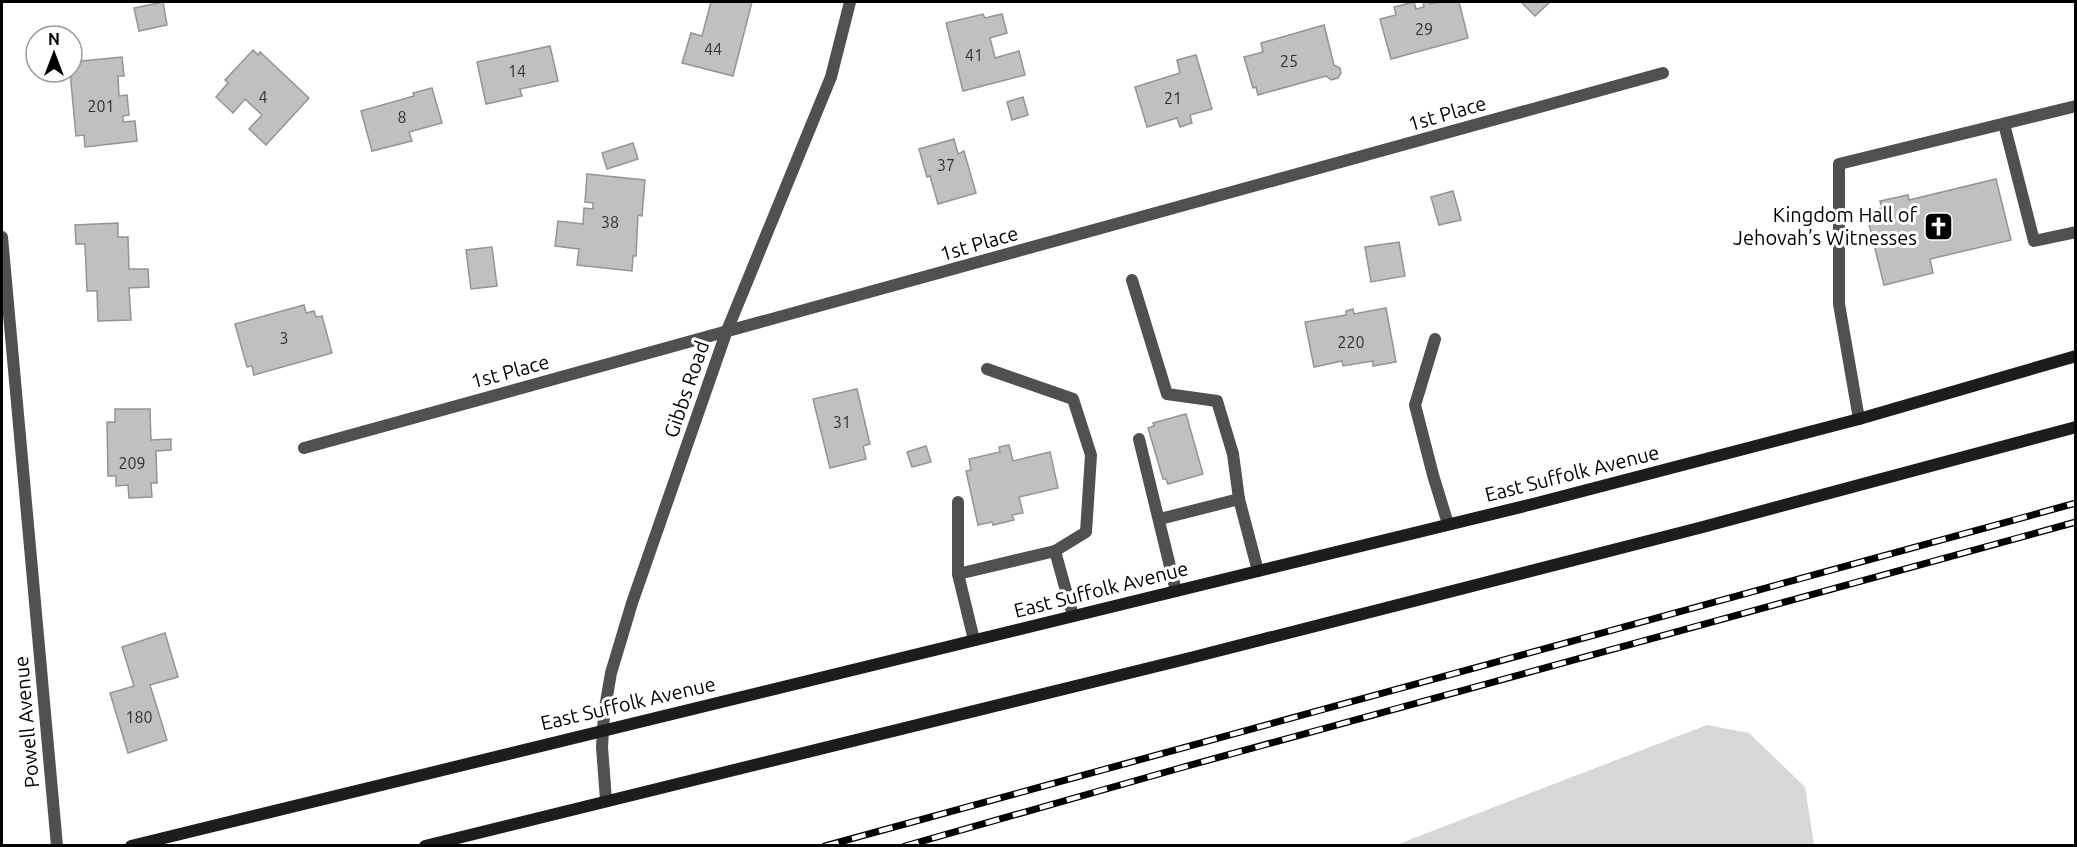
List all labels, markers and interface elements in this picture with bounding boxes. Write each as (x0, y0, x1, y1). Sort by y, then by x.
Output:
house number: 29 (1415, 20, 1433, 38)
north arrow (24, 24, 84, 84)
text: N (48, 30, 60, 48)
house number: 44 (704, 40, 722, 58)
house number: 41 (965, 46, 983, 64)
house number: 25 (1280, 52, 1298, 70)
house number: 14 (508, 62, 526, 80)
house number: 4 (258, 88, 268, 106)
house number: 21 (1164, 89, 1182, 107)
street label: 1st Place (1405, 91, 1489, 135)
house number: 201 (87, 97, 115, 115)
house number: 8 (397, 108, 407, 126)
house number: 37 (937, 156, 955, 174)
place label: Kingdom Hall of Jehovah’s Witnesses (1733, 203, 1917, 249)
church icon: Kingdom Hall of Jehovah’s Witnesses (1922, 210, 1954, 242)
house number: 38 (601, 213, 619, 231)
street label: 1st Place (937, 221, 1021, 265)
house number: 3 (279, 329, 289, 347)
house number: 220 (1337, 333, 1365, 351)
street label: Gibbs Road (659, 338, 713, 440)
street label: 1st Place (468, 350, 552, 392)
house number: 31 (833, 413, 851, 431)
street label: East Suffolk Avenue (1483, 440, 1661, 506)
house number: 209 (118, 454, 146, 472)
street label: East Suffolk Avenue (1012, 556, 1190, 622)
street label: Powell Avenue (9, 655, 43, 789)
street label: East Suffolk Avenue (538, 672, 718, 734)
house number: 180 (125, 708, 153, 726)

